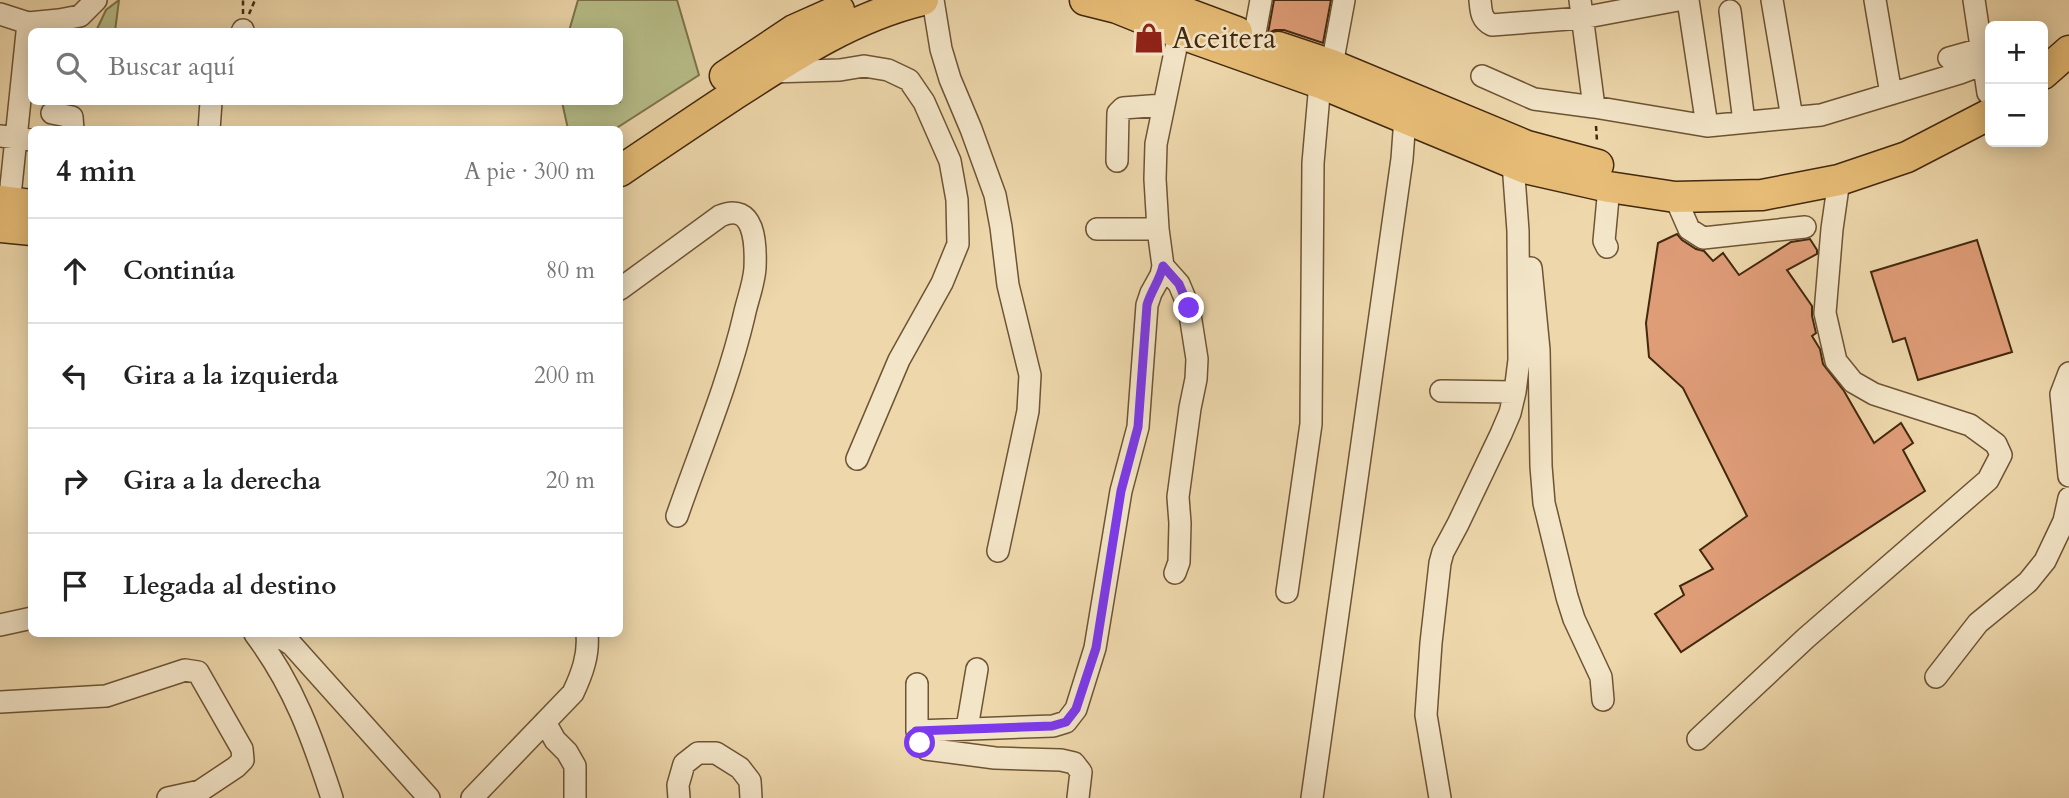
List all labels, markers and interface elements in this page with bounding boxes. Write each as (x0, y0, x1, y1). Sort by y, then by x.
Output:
place label: Aceitera (1172, 18, 1276, 59)
shop icon: Aceitera (1132, 21, 1166, 55)
map controls (1985, 21, 2048, 147)
button: + (1985, 21, 2048, 84)
search box (28, 28, 623, 105)
icon: search (52, 48, 90, 86)
text: Buscar aquí (108, 49, 235, 84)
button: − (1985, 84, 2048, 147)
text: 4 min (56, 151, 136, 192)
text: A pie · 300 m (464, 156, 595, 187)
icon: ahead (56, 252, 94, 290)
text: Continúa (123, 253, 235, 288)
text: 80 m (546, 255, 595, 286)
route end (1173, 292, 1204, 323)
icon: left (56, 357, 94, 395)
text: Gira a la izquierda (123, 358, 339, 393)
text: 200 m (534, 360, 595, 391)
icon: right (56, 462, 94, 500)
text: Gira a la derecha (123, 463, 321, 498)
text: 20 m (546, 465, 595, 496)
icon: arrive (56, 567, 94, 605)
text: Llegada al destino (123, 568, 337, 603)
route start (904, 727, 935, 758)

